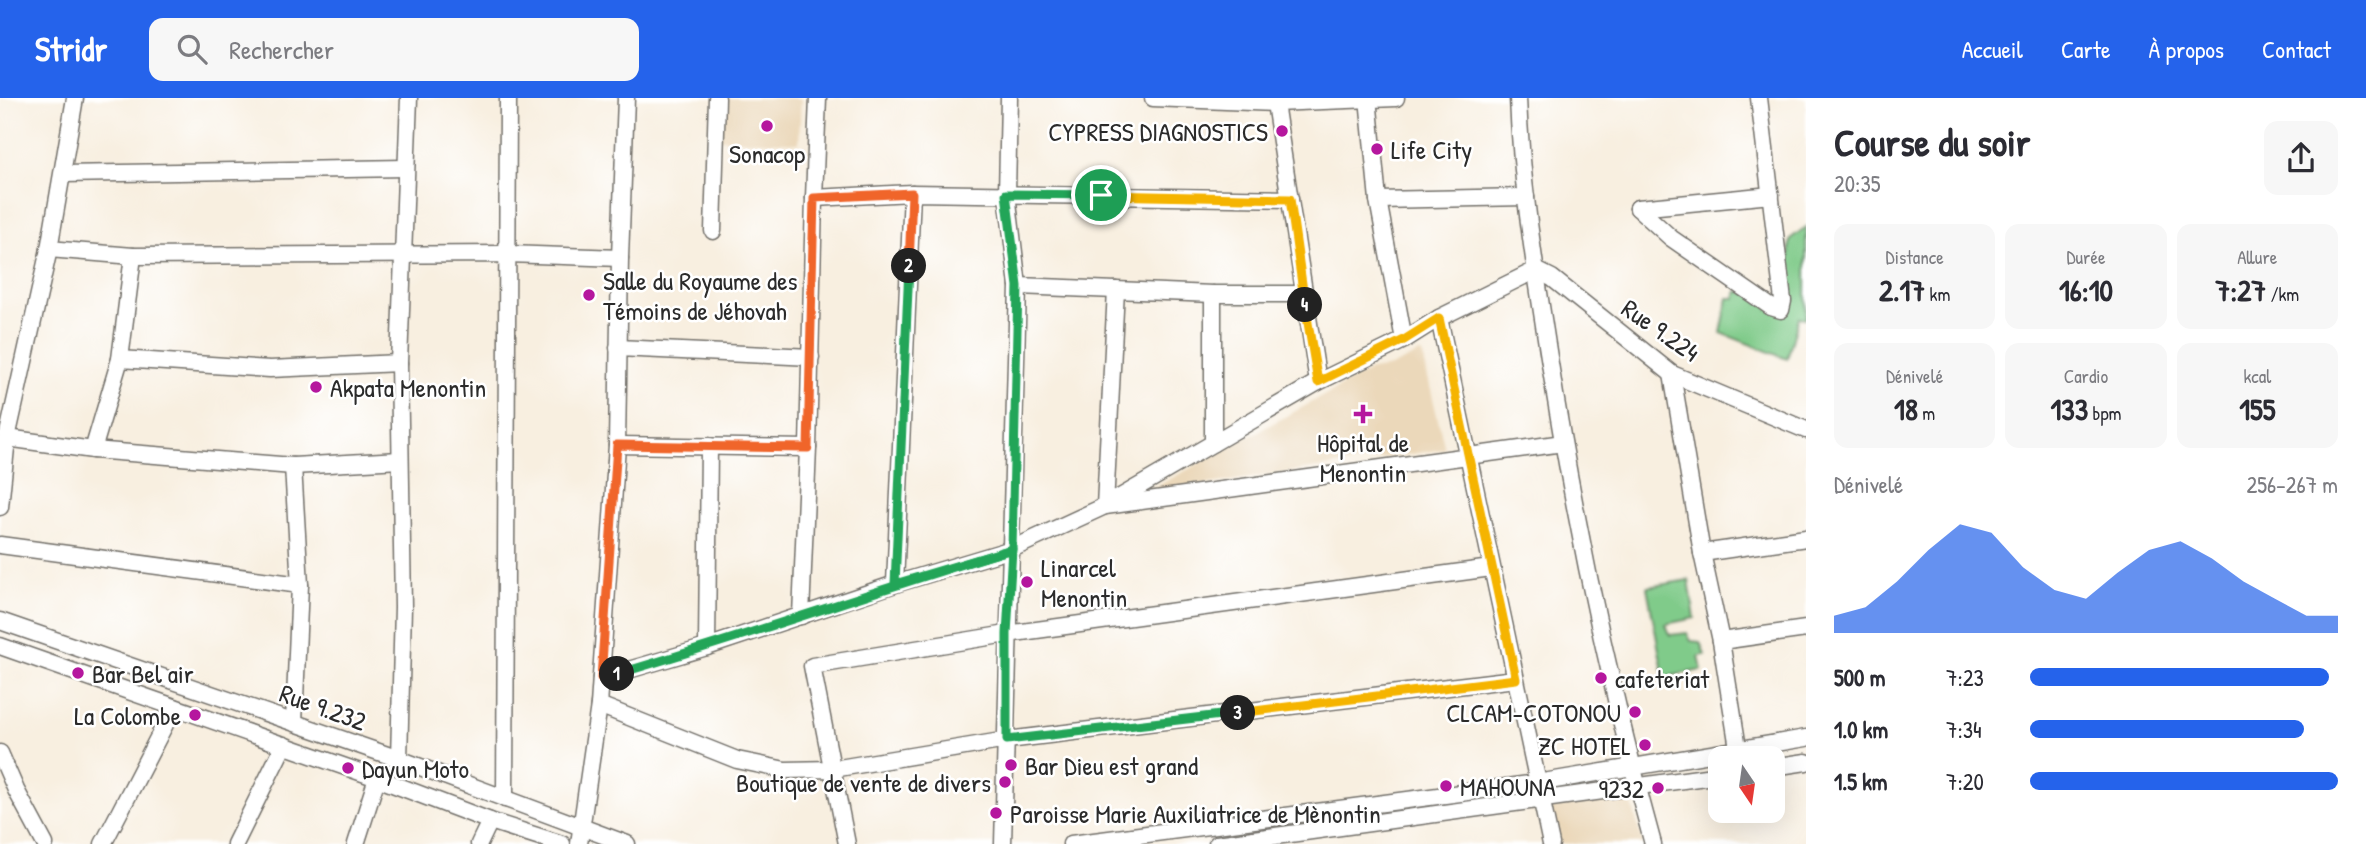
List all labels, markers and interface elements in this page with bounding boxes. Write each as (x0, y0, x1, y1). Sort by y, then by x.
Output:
search box (149, 18, 639, 81)
text: Stridr (35, 27, 107, 71)
icon: search (173, 30, 211, 68)
text: Rechercher (229, 32, 334, 67)
text: Accueil (1962, 33, 2023, 65)
text: Carte (2061, 33, 2110, 65)
text: À propos (2148, 33, 2224, 65)
text: Contact (2262, 33, 2331, 65)
place label: CYPRESS DIAGNOSTICS (1048, 114, 1268, 149)
text: Course du soir (1834, 116, 2030, 168)
marker: Sonacop (759, 118, 775, 134)
button: share (2264, 121, 2338, 195)
marker: CYPRESS DIAGNOSTICS (1274, 123, 1290, 139)
place label: Life City (1391, 132, 1472, 167)
place label: Sonacop (729, 136, 805, 171)
marker: Life City (1369, 141, 1385, 157)
pin (1071, 165, 1131, 225)
text: 20:35 (1834, 168, 1880, 199)
icon: arrive (1082, 176, 1120, 214)
text: Distance (1886, 244, 1944, 270)
text: Durée (2066, 244, 2106, 270)
text: Allure (2237, 244, 2277, 270)
pin: 2 (892, 248, 926, 284)
text: 2 (904, 252, 913, 278)
place label: Salle du Royaume des Témoins de Jéhovah (603, 263, 798, 328)
text: 2.17 (1879, 270, 1925, 310)
text: 16:10 (2059, 270, 2113, 310)
text: 7:27 (2215, 270, 2266, 310)
text: km (1925, 281, 1950, 307)
text: /km (2266, 281, 2299, 307)
marker: Salle du Royaume des Témoins de Jéhovah (581, 287, 597, 303)
pin: 4 (1288, 288, 1322, 322)
text: 4 (1301, 291, 1308, 317)
street label: Rue 9.224 (1615, 291, 1707, 369)
text: Dénivelé (1886, 363, 1943, 389)
text: Cardio (2064, 363, 2108, 389)
text: kcal (2243, 363, 2271, 389)
place label: Akpata Menontin (330, 370, 486, 405)
marker: Akpata Menontin (308, 379, 324, 395)
text: 18 (1894, 389, 1918, 429)
text: 133 (2050, 389, 2088, 429)
text: 155 (2239, 389, 2275, 429)
text: m (1918, 400, 1935, 426)
text: bpm (2088, 400, 2122, 426)
marker: Hôpital de Menontin (1353, 404, 1373, 424)
place label: Hôpital de Menontin (1317, 425, 1409, 490)
text: Dénivelé (1834, 469, 1903, 500)
text: 256–267 m (2246, 469, 2338, 500)
place label: Linarcel Menontin (1041, 550, 1127, 615)
marker: Linarcel Menontin (1019, 574, 1035, 590)
place label: Bar Bel air (92, 656, 194, 691)
pin: 1 (600, 656, 634, 692)
text: 1 (613, 660, 620, 686)
place label: cafeteriat (1615, 661, 1710, 696)
text: 500 m (1834, 662, 1885, 693)
text: 7:23 (1946, 662, 1984, 693)
marker: Bar Bel air (70, 665, 86, 681)
marker: cafeteriat (1593, 670, 1609, 686)
street label: Rue 9.232 (275, 675, 371, 739)
place label: CLCAM-COTONOU (1446, 695, 1621, 730)
pin: 3 (1220, 696, 1256, 730)
place label: La Colombe (74, 698, 181, 733)
text: 3 (1233, 699, 1242, 725)
marker: CLCAM-COTONOU (1627, 704, 1643, 720)
marker: La Colombe (187, 707, 203, 723)
text: 1.0 km (1834, 714, 1888, 745)
text: 7:34 (1946, 714, 1982, 745)
place label: ZC HOTEL (1538, 728, 1631, 763)
marker: ZC HOTEL (1637, 737, 1653, 753)
north arrow (1708, 746, 1785, 822)
map controls (1708, 746, 1785, 823)
place label: Bar Dieu est grand (1025, 748, 1198, 783)
place label: Dayun Moto (362, 751, 469, 786)
marker: Bar Dieu est grand (1003, 757, 1019, 773)
marker: Dayun Moto (340, 760, 356, 776)
place label: Boutique de vente de divers (736, 765, 991, 800)
text: 1.5 km (1834, 766, 1887, 797)
text: 7:20 (1946, 766, 1984, 797)
place label: MAHOUNA (1460, 769, 1556, 804)
place label: 9232 (1598, 771, 1644, 806)
marker: Boutique de vente de divers (997, 774, 1013, 790)
marker: MAHOUNA (1438, 778, 1454, 794)
marker: 9232 (1650, 780, 1666, 796)
place label: Paroisse Marie Auxiliatrice de Mènontin (1010, 796, 1381, 831)
marker: Paroisse Marie Auxiliatrice de Mènontin (988, 805, 1004, 821)

